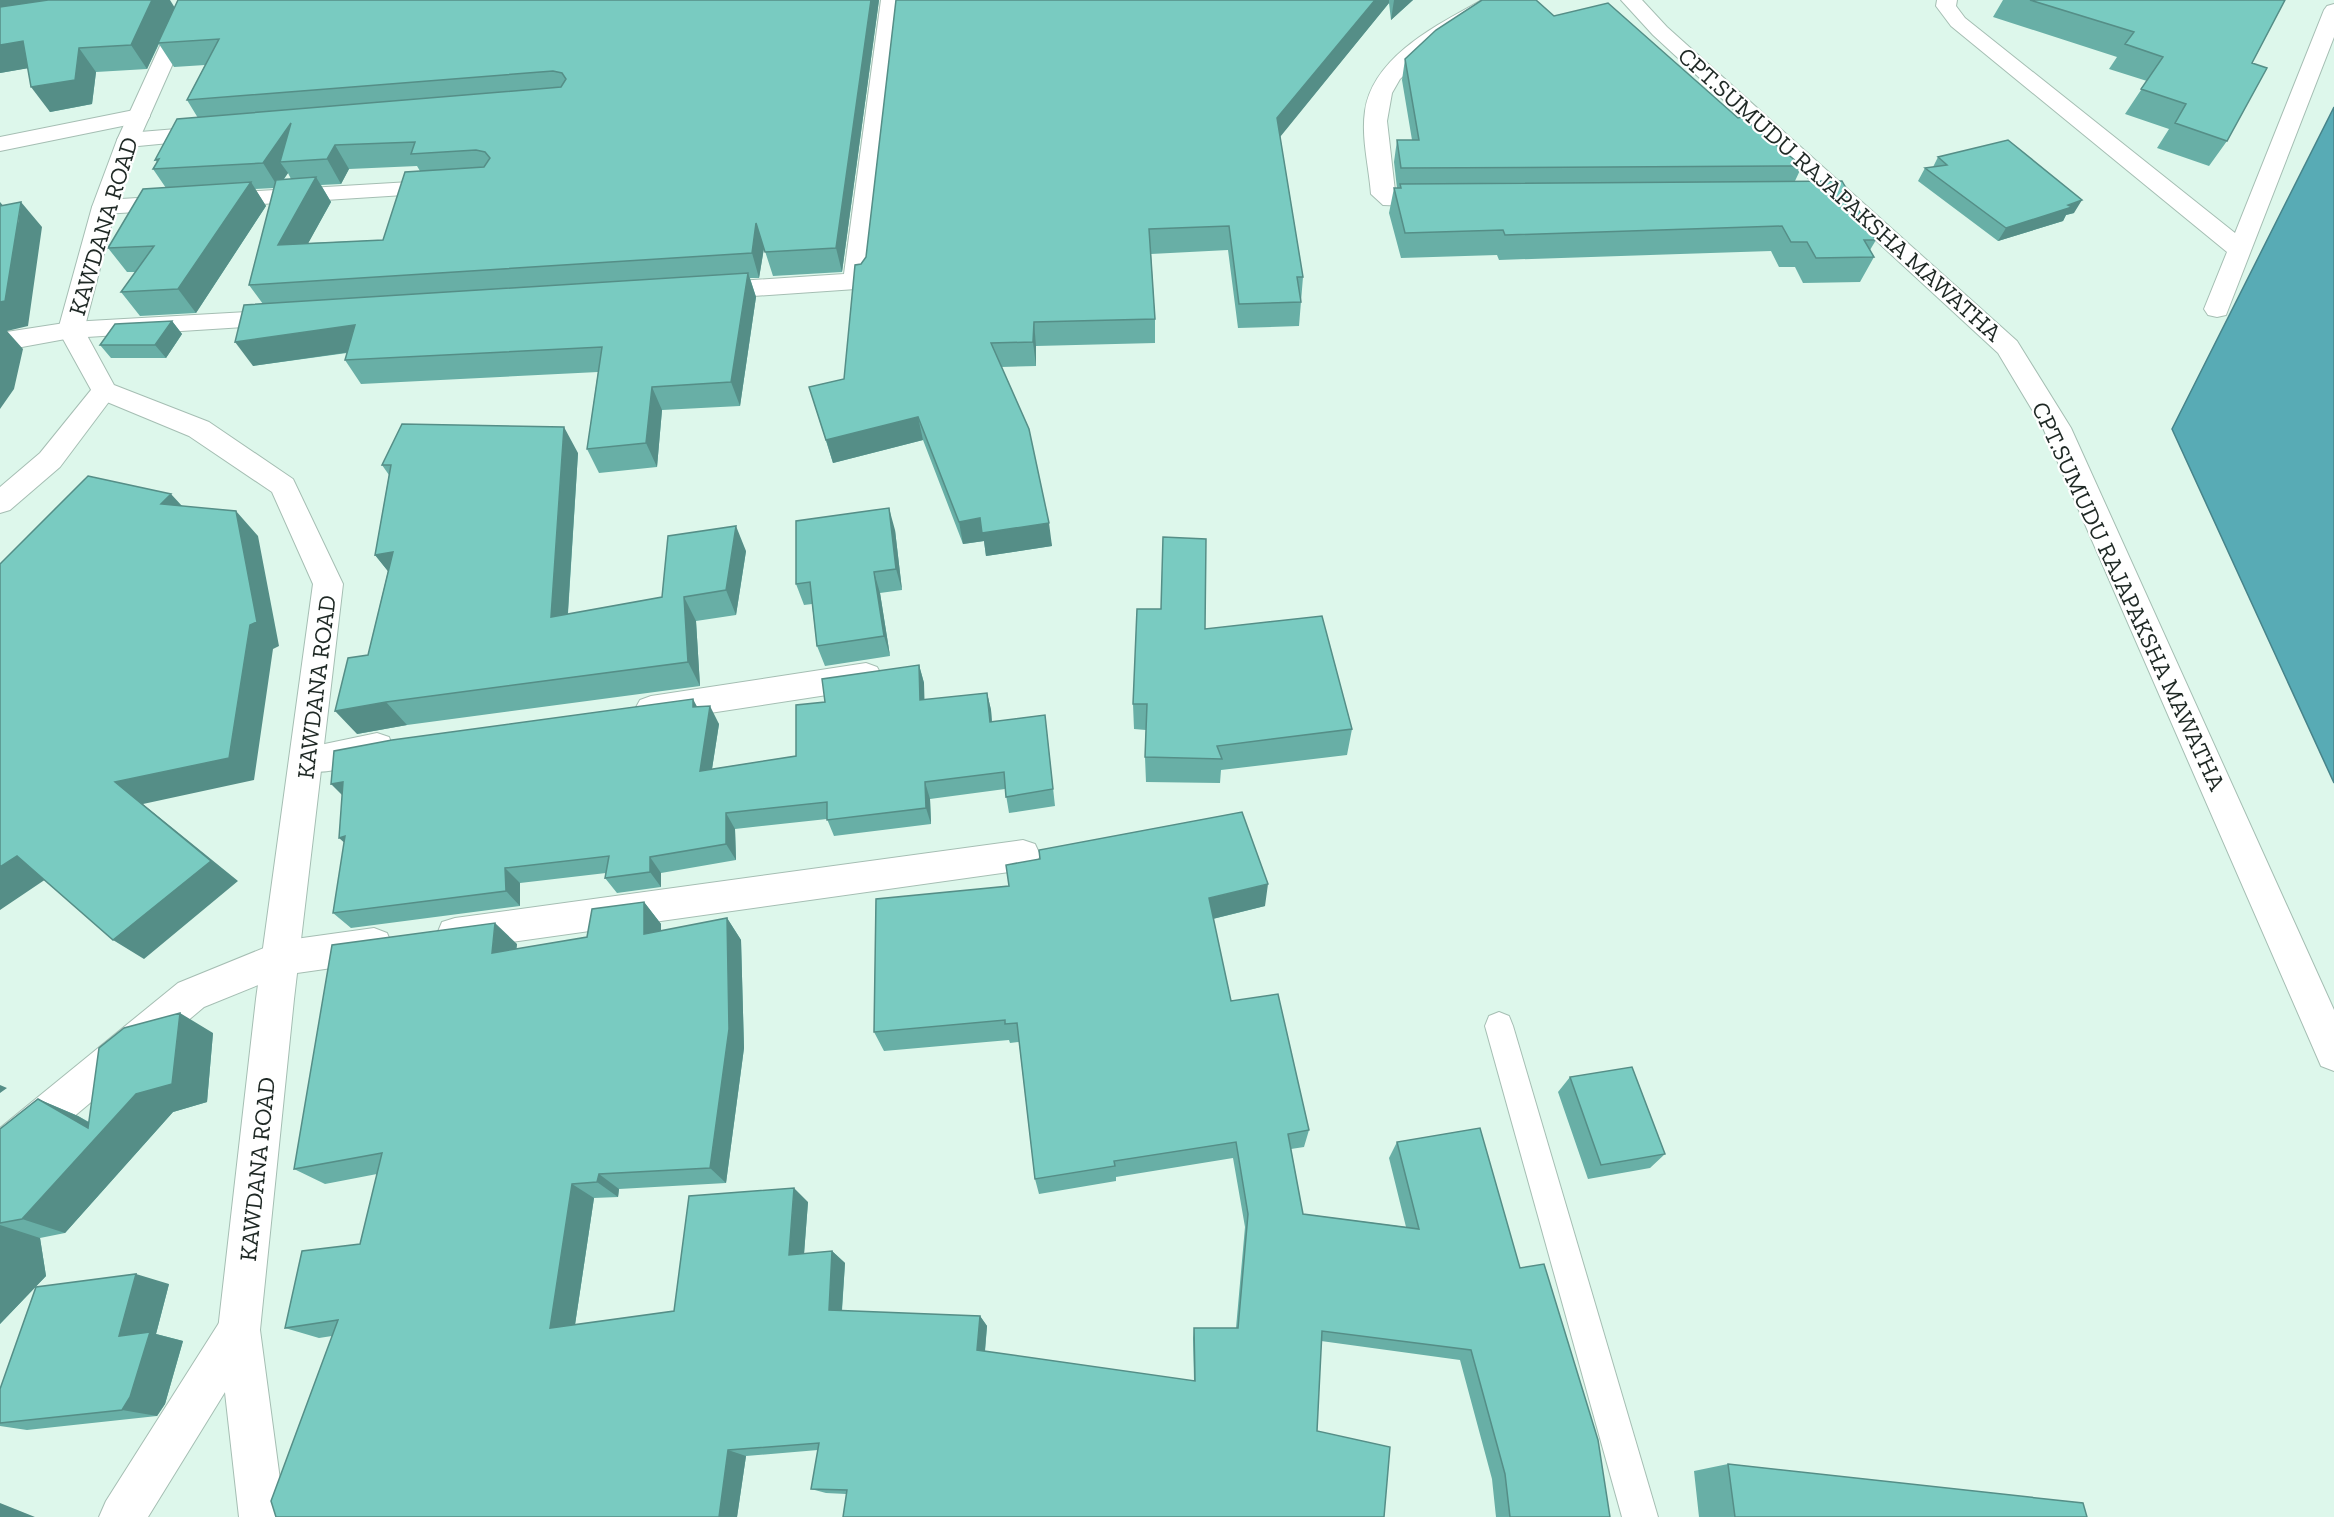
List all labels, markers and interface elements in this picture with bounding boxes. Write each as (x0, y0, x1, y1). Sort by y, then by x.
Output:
street label: CPT.SUMUDU RAJAPAKSHA MAWATHA (1672, 41, 2008, 347)
street label: KAWDANA ROAD (62, 133, 144, 319)
street label: CPT.SUMUDU RAJAPAKSHA MAWATHA (2026, 397, 2232, 795)
street label: KAWDANA ROAD (290, 593, 342, 781)
street label: KAWDANA ROAD (233, 1075, 281, 1263)

